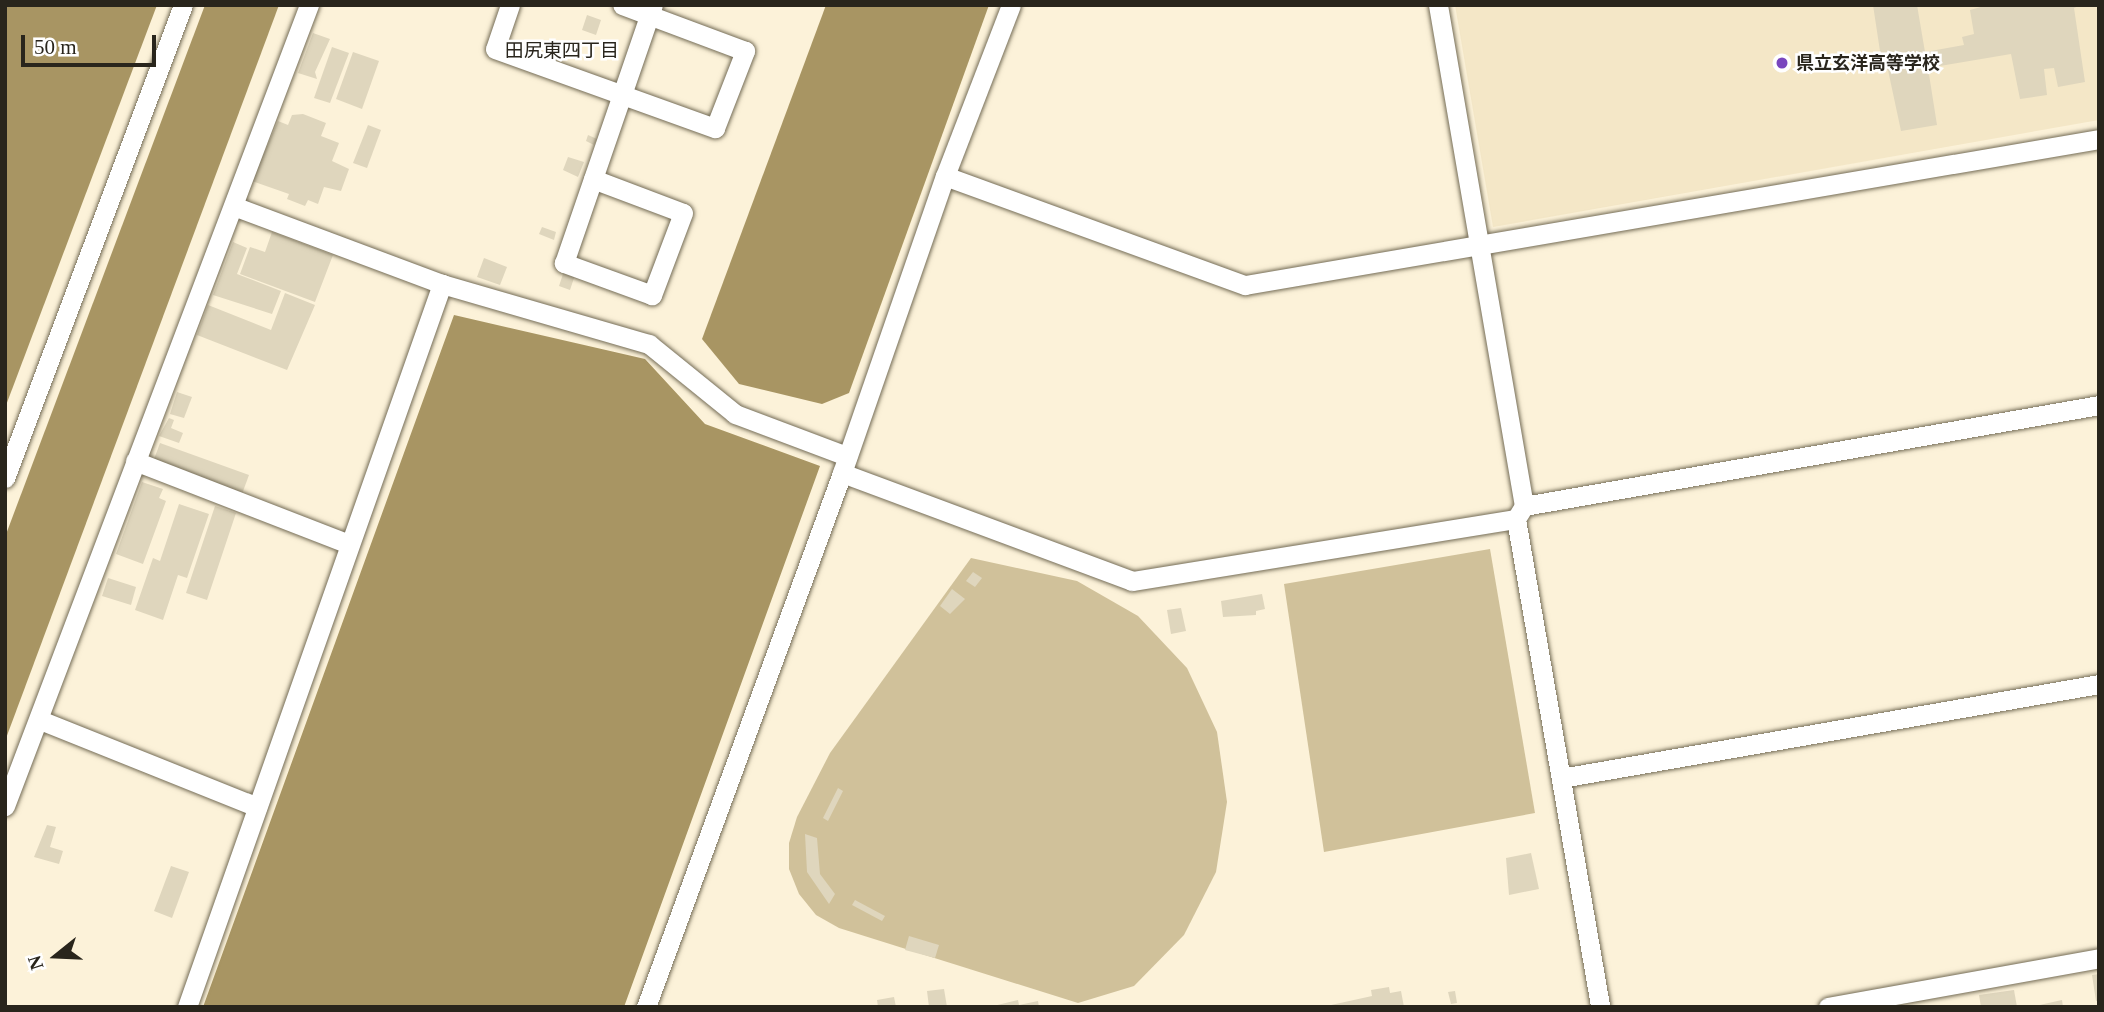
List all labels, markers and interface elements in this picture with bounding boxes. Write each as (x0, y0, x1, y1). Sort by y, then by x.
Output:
scale bar (24, 21, 159, 65)
text: 50 m (34, 35, 77, 59)
district label: 田尻東四丁目 (505, 40, 619, 62)
place label: 県立玄洋高等学校 (1796, 52, 1940, 74)
marker: 県立玄洋高等学校 (1774, 55, 1790, 71)
north arrow (21, 921, 91, 991)
text: N (23, 953, 48, 972)

